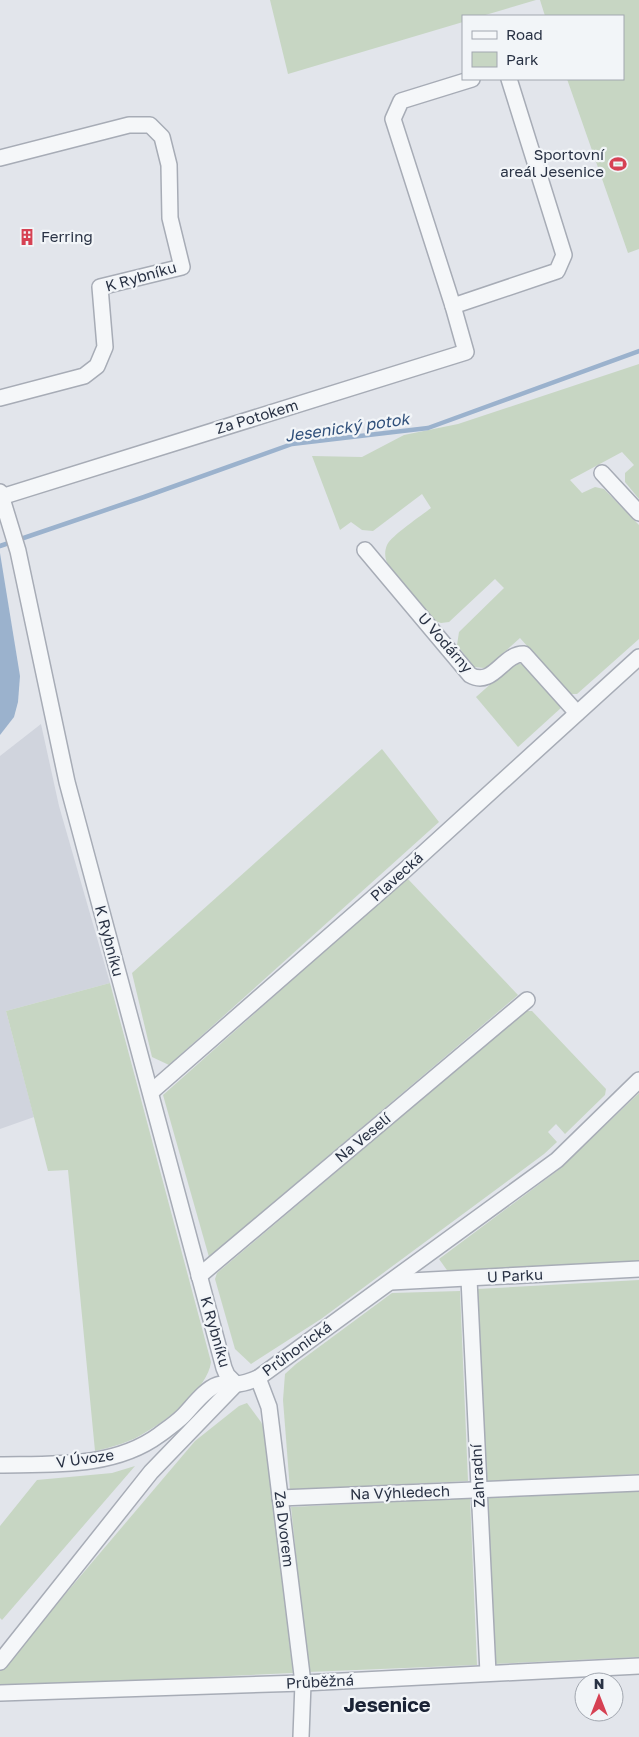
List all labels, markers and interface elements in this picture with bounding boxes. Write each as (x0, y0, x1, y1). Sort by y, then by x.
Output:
legend (462, 15, 624, 80)
text: Road (506, 25, 543, 43)
text: Park (506, 50, 539, 68)
place label: Sportovní areál Jesenice (500, 145, 605, 180)
sports icon: Sportovní areál Jesenice (608, 154, 628, 174)
building icon: Ferring (17, 227, 37, 247)
place label: Ferring (41, 227, 93, 245)
street label: K Rybníku (103, 257, 178, 295)
street label: Za Potokem (213, 395, 300, 437)
water label: Jesenický potok (284, 408, 412, 446)
street label: U Vodárny (415, 609, 477, 677)
street label: Plavecká (366, 848, 426, 905)
street label: K Rybníku (92, 903, 128, 978)
street label: Na Veselí (331, 1108, 395, 1166)
street label: U Parku (486, 1265, 544, 1285)
street label: K Rybníku (197, 1294, 235, 1369)
street label: Průhonická (258, 1317, 335, 1379)
street label: Zahradní (466, 1443, 488, 1508)
street label: V Úvoze (55, 1445, 115, 1471)
street label: Na Výhledech (350, 1481, 450, 1503)
street label: Za Dvorem (271, 1490, 299, 1568)
street label: Průběžná (286, 1670, 354, 1692)
north arrow (574, 1672, 624, 1722)
text: N (594, 1675, 604, 1692)
district label: Jesenice (343, 1692, 431, 1716)

